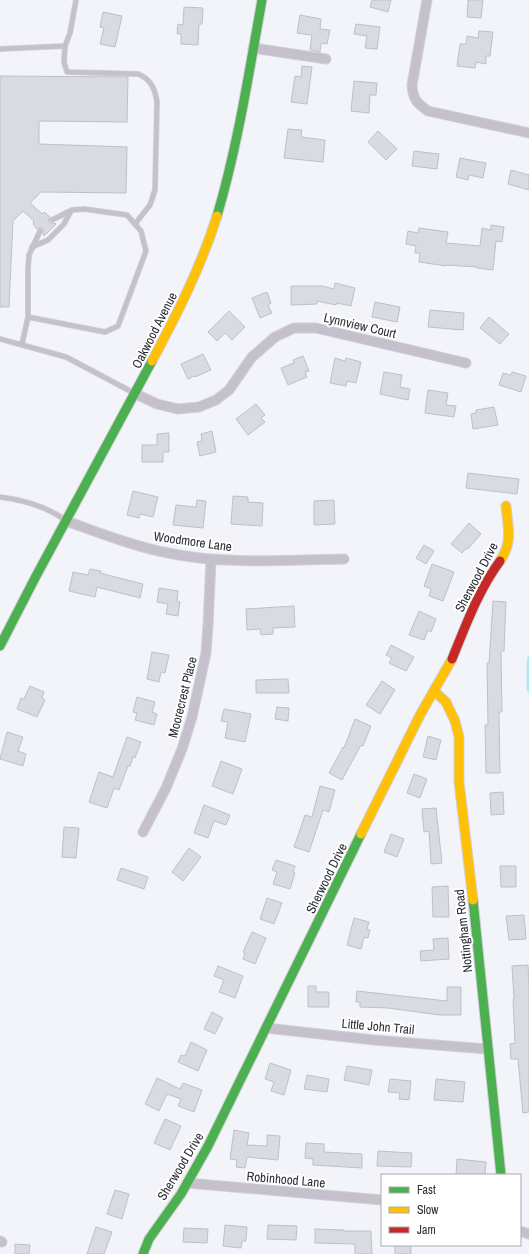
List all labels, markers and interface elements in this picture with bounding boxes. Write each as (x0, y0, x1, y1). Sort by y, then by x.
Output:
street label: Oakwood Avenue (128, 289, 181, 371)
street label: Lynnview Court (322, 309, 398, 342)
street label: Woodmore Lane (153, 528, 233, 555)
street label: Sherwood Drive (451, 539, 502, 615)
street label: Moorecrest Place (164, 655, 201, 739)
street label: Sherwood Drive (302, 840, 351, 916)
street label: Nottingham Road (451, 888, 476, 973)
street label: Little John Trail (341, 1015, 415, 1038)
street label: Sherwood Drive (153, 1129, 207, 1203)
street label: Robinhood Lane (246, 1168, 326, 1191)
legend (381, 1174, 521, 1246)
text: Fast (417, 1182, 436, 1198)
text: Slow (417, 1202, 439, 1218)
text: Jam (417, 1222, 436, 1238)

